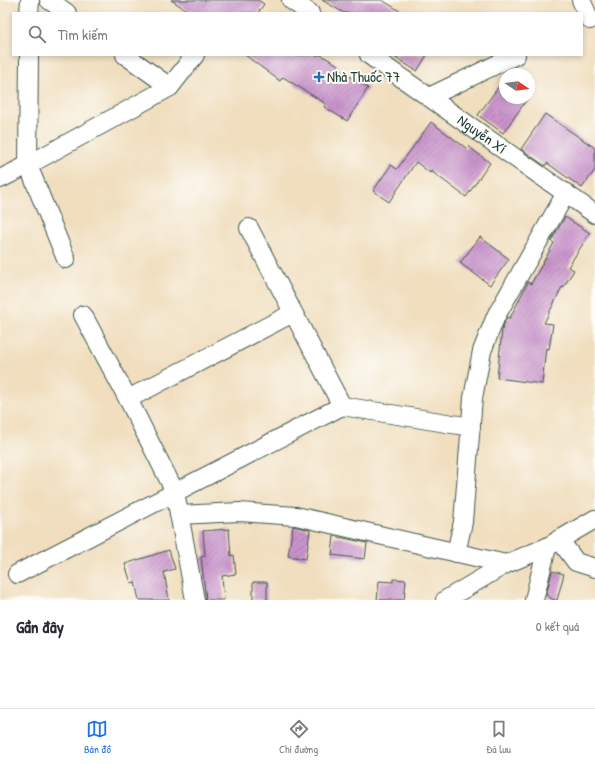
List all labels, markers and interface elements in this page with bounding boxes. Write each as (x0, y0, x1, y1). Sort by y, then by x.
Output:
search box (12, 12, 583, 56)
icon: search (26, 23, 48, 45)
text: Tìm kiếm (58, 24, 108, 45)
place label: Nhà Thuốc 77 (327, 66, 400, 87)
north arrow (499, 68, 535, 104)
marker: Nhà Thuốc 77 (314, 72, 324, 82)
street label: Nguyễn Xí (453, 109, 511, 159)
text: Gần đây (16, 615, 64, 638)
text: 0 kết quả (536, 617, 579, 635)
tab: Bản đồ (84, 718, 111, 756)
tab: Chỉ đường (279, 718, 318, 756)
tab: Đã lưu (486, 718, 511, 756)

